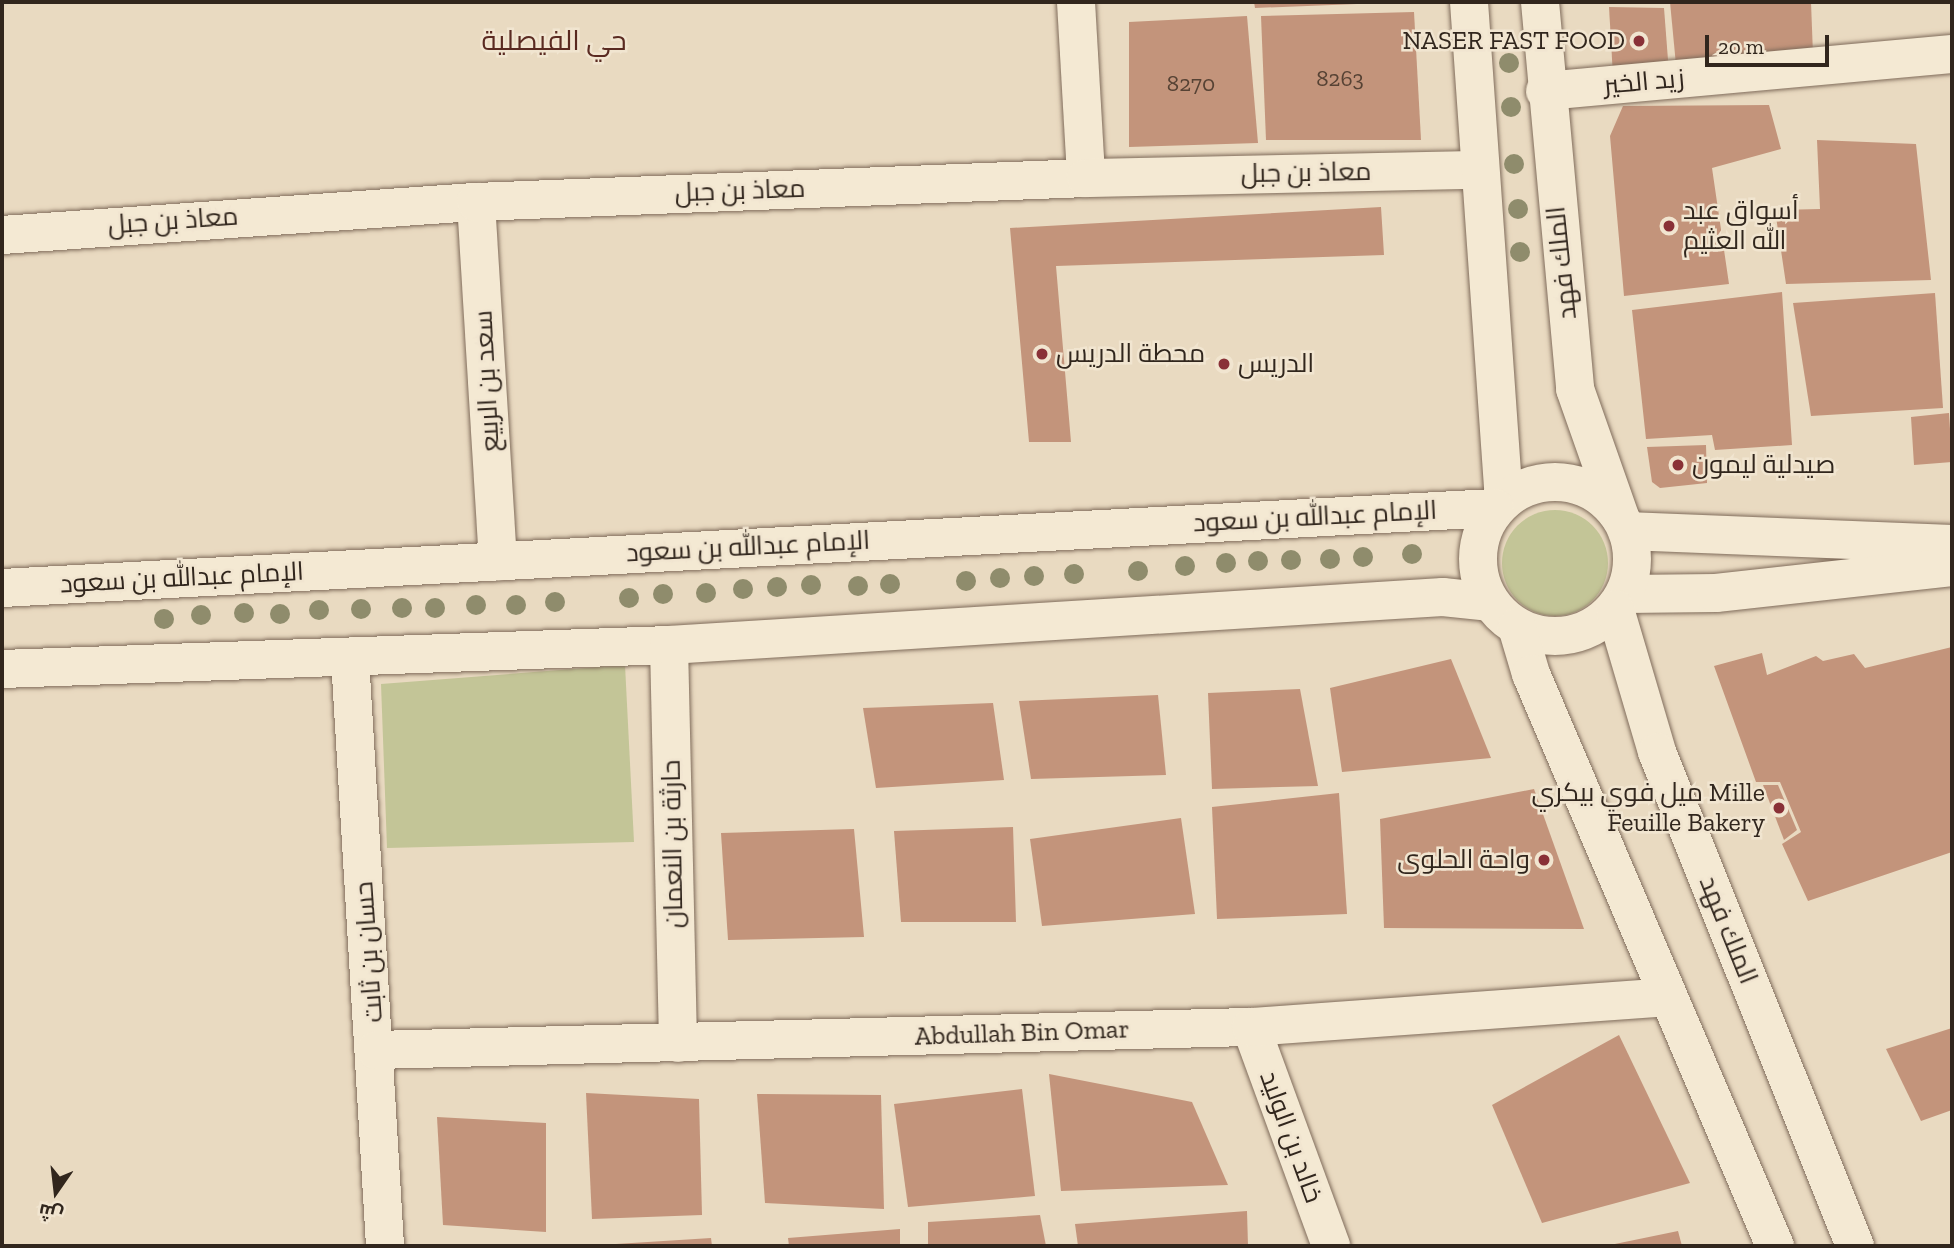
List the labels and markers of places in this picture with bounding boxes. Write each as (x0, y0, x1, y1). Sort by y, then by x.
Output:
place label: NASER FAST FOOD (1402, 25, 1625, 57)
marker: NASER FAST FOOD (1631, 33, 1647, 49)
place label: أسواق عبد الله العثيم (1683, 195, 1799, 256)
marker: أسواق عبد الله العثيم (1661, 218, 1677, 234)
place label: محطة الدريس (1056, 338, 1205, 370)
marker: محطة الدريس (1034, 346, 1050, 362)
place label: الدريس (1238, 348, 1314, 380)
marker: الدريس (1216, 356, 1232, 372)
place label: صيدلية ليمون (1692, 449, 1835, 481)
marker: صيدلية ليمون (1670, 457, 1686, 473)
place label: ميل فوي بيكري Mille Feuille Bakery (1532, 777, 1765, 838)
marker: ميل فوي بيكري Mille Feuille Bakery (1771, 800, 1787, 816)
place label: واحة الحلوى (1397, 844, 1530, 876)
marker: واحة الحلوى (1536, 852, 1552, 868)

